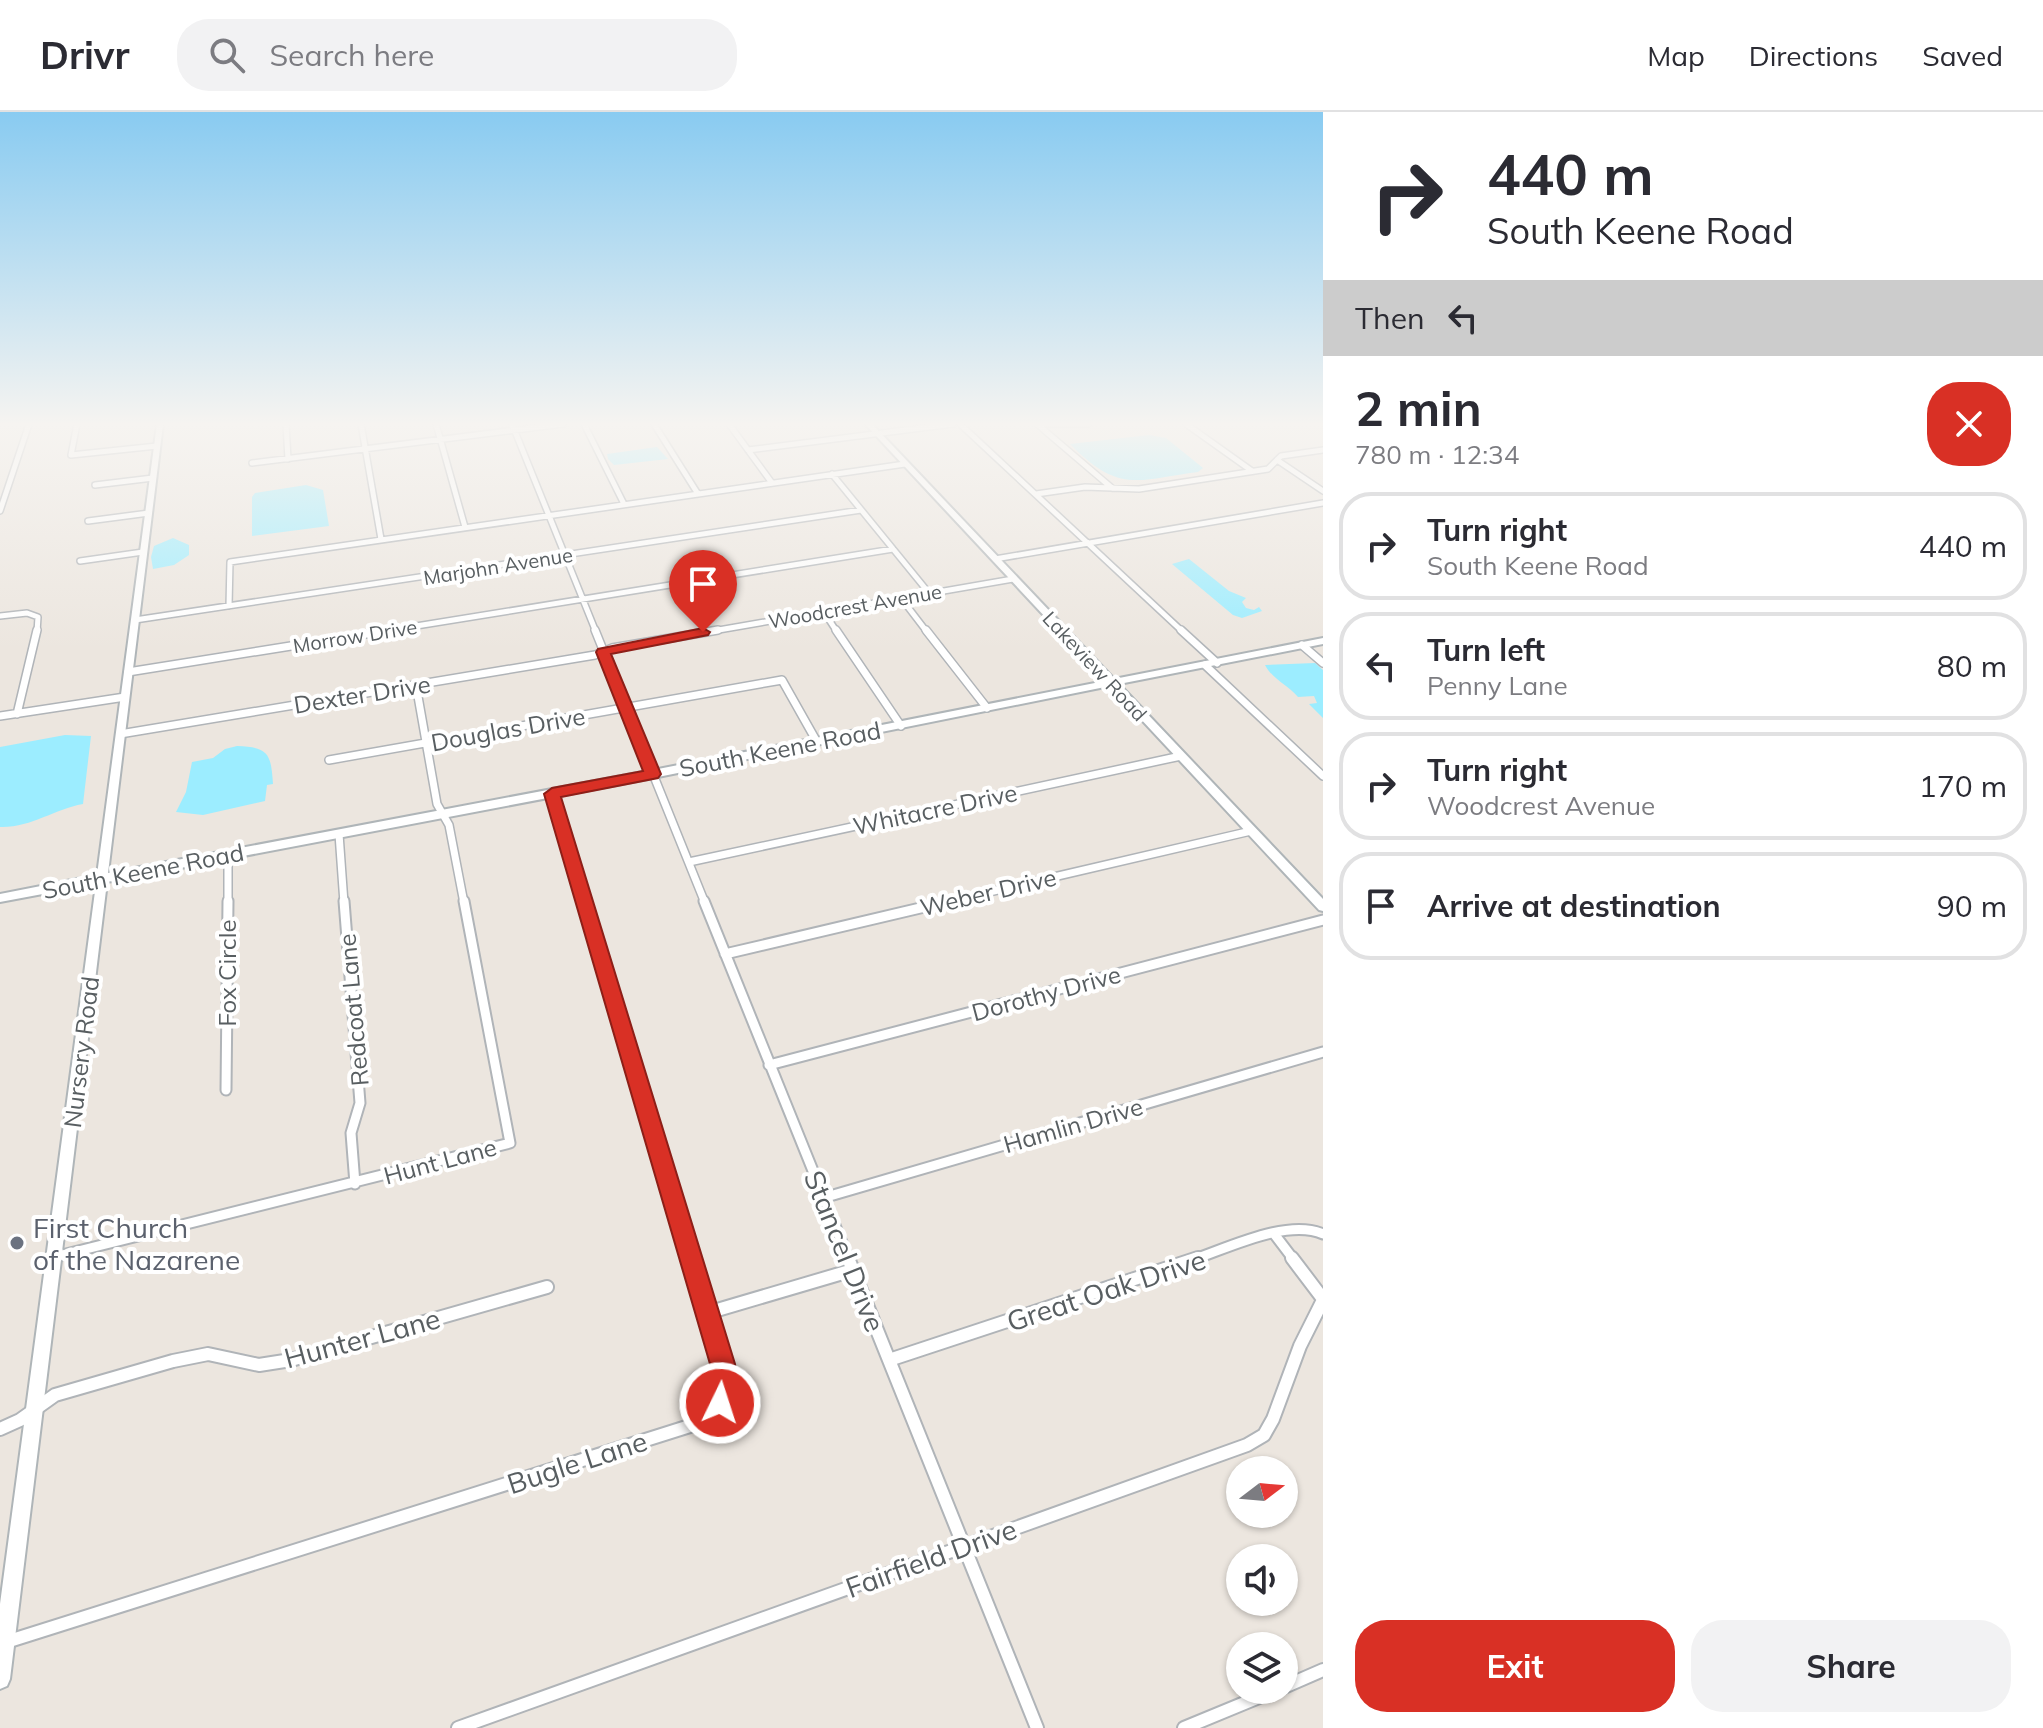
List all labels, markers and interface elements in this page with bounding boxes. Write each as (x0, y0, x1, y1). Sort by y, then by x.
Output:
search box (177, 19, 737, 91)
text: Drivr (40, 31, 129, 79)
icon: search (205, 33, 249, 77)
text: Search here (269, 36, 434, 74)
text: Map (1647, 38, 1705, 73)
text: Directions (1749, 38, 1878, 73)
text: Saved (1922, 38, 2003, 73)
text: 440 m (1487, 139, 1654, 209)
icon: right (1355, 144, 1459, 248)
text: South Keene Road (1487, 208, 1794, 253)
icon: left (1441, 296, 1485, 340)
text: Then (1355, 299, 1425, 337)
text: 2 min (1355, 378, 1482, 438)
button: close (1927, 382, 2011, 466)
text: 780 m · 12:34 (1355, 438, 1519, 471)
text: Turn right (1427, 511, 1567, 549)
icon: right (1359, 524, 1403, 568)
text: 440 m (1919, 527, 2007, 565)
street label: Marjohn Avenue (422, 542, 574, 590)
text: South Keene Road (1427, 549, 1649, 582)
pin (669, 550, 737, 632)
icon: arrive (681, 562, 725, 606)
street label: Woodcrest Avenue (766, 578, 944, 634)
street label: Lakeview Road (1038, 606, 1152, 726)
street label: Morrow Drive (291, 614, 419, 658)
text: Turn left (1427, 631, 1545, 669)
icon: left (1359, 644, 1403, 688)
text: 80 m (1937, 647, 2007, 685)
street label: Dexter Drive (291, 668, 433, 720)
text: Penny Lane (1427, 669, 1568, 702)
street label: Douglas Drive (428, 701, 588, 757)
street label: South Keene Road (677, 715, 883, 783)
text: Turn right (1427, 751, 1567, 789)
icon: right (1359, 764, 1403, 808)
text: 170 m (1919, 767, 2007, 805)
street label: Whitacre Drive (850, 777, 1020, 841)
text: Woodcrest Avenue (1427, 789, 1655, 822)
street label: South Keene Road (40, 837, 246, 905)
street label: Weber Drive (917, 862, 1059, 922)
icon: arrive (1359, 884, 1403, 928)
text: Arrive at destination (1427, 887, 1721, 925)
text: 90 m (1937, 887, 2007, 925)
street label: Fox Circle (212, 920, 242, 1026)
street label: Redcoat Lane (331, 933, 375, 1087)
street label: Dorothy Drive (968, 959, 1124, 1027)
street label: Nursery Road (57, 974, 105, 1130)
street label: Hamlin Drive (1000, 1091, 1146, 1159)
street label: Hunt Lane (380, 1132, 500, 1190)
street label: Stancel Drive (797, 1165, 893, 1337)
place label: First Church of the Nazarene (33, 1210, 240, 1277)
marker: First Church of the Nazarene (8, 1234, 26, 1252)
street label: Great Oak Drive (1002, 1241, 1210, 1339)
street label: Hunter Lane (280, 1300, 444, 1376)
position arrow (678, 1361, 762, 1445)
street label: Bugle Lane (503, 1423, 651, 1501)
north arrow (1226, 1456, 1298, 1528)
map controls (1226, 1456, 1298, 1704)
street label: Fairfield Drive (841, 1511, 1021, 1605)
button: sound (1226, 1544, 1298, 1616)
button: Exit (1355, 1620, 1675, 1712)
button: Share (1691, 1620, 2011, 1712)
button: layers (1226, 1632, 1298, 1704)

